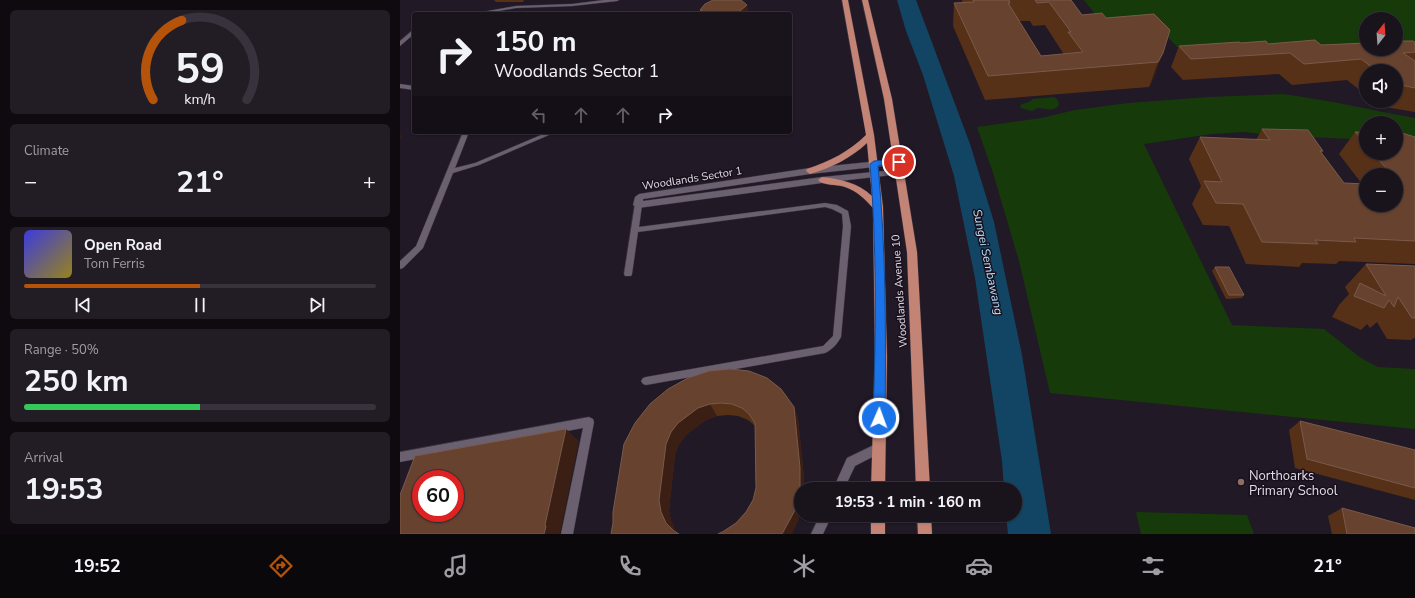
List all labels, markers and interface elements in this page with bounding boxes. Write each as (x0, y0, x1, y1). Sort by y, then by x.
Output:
north arrow (1359, 12, 1403, 56)
map controls (1359, 12, 1403, 212)
text: 150 m (494, 23, 577, 61)
icon: right (428, 28, 480, 80)
text: 59 (175, 41, 225, 98)
text: Woodlands Sector 1 (494, 59, 659, 83)
button: sound (1359, 64, 1403, 108)
text: km/h (184, 90, 216, 109)
icon: left (528, 104, 550, 126)
icon: ahead (570, 104, 592, 126)
icon: ahead (612, 104, 634, 126)
icon: right (654, 104, 676, 126)
button: + (1359, 116, 1403, 160)
text: Climate (24, 142, 69, 160)
pin (882, 145, 916, 179)
icon: arrive (888, 151, 910, 173)
text: 21° (176, 162, 224, 203)
street label: Woodlands Sector 1 (641, 163, 743, 194)
text: − (24, 167, 37, 197)
text: + (363, 167, 376, 197)
button: − (1359, 168, 1403, 212)
water label: Sungei Sembawang (969, 208, 1007, 316)
street label: Woodlands Avenue 10 (888, 233, 911, 348)
text: Open Road (84, 235, 162, 255)
text: Tom Ferris (84, 255, 145, 273)
icon: previous (72, 294, 94, 316)
icon: pause (189, 294, 211, 316)
icon: next (306, 294, 328, 316)
text: Range · 50% (24, 341, 99, 359)
text: 250 km (24, 361, 129, 402)
position arrow (858, 397, 900, 439)
text: Arrival (24, 449, 63, 467)
place label: Northoarks Primary School (1249, 467, 1338, 500)
text: 19:53 (24, 469, 103, 510)
speed limit sign: 60 (412, 470, 464, 522)
marker: Northoarks Primary School (1236, 477, 1246, 487)
text: 19:53 · 1 min · 160 m (835, 492, 981, 512)
icon: directions (267, 552, 295, 580)
icon: music (442, 552, 470, 580)
icon: phone (616, 552, 644, 580)
icon: climate (790, 552, 818, 580)
icon: car (965, 552, 993, 580)
icon: filters (1139, 552, 1167, 580)
text: 19:52 (73, 554, 121, 578)
text: 21° (1313, 554, 1342, 578)

